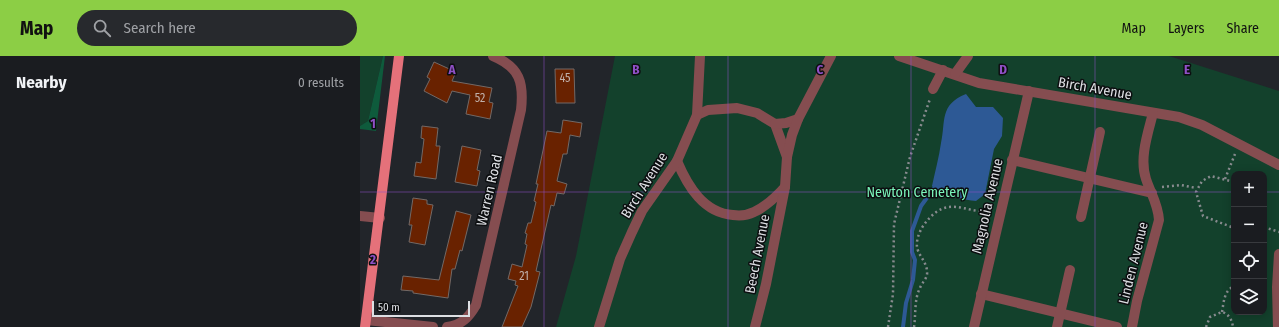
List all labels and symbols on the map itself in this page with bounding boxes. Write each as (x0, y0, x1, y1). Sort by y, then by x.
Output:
text: A (447, 62, 456, 77)
text: B (632, 62, 640, 77)
text: C (817, 62, 824, 77)
text: D (999, 62, 1007, 77)
text: E (1184, 62, 1190, 77)
house number: 45 (559, 71, 571, 85)
street label: Birch Avenue (1057, 74, 1133, 103)
house number: 52 (475, 91, 485, 105)
text: 1 (370, 116, 376, 131)
street label: Birch Avenue (617, 149, 671, 221)
street label: Warren Road (473, 153, 506, 228)
street label: Magnolia Avenue (968, 157, 1007, 256)
park label: Newton Cemetery (867, 184, 968, 201)
street label: Beech Avenue (741, 213, 774, 295)
street label: Linden Avenue (1115, 220, 1152, 306)
text: 2 (369, 252, 376, 267)
house number: 21 (519, 269, 529, 283)
scale bar (372, 299, 470, 318)

